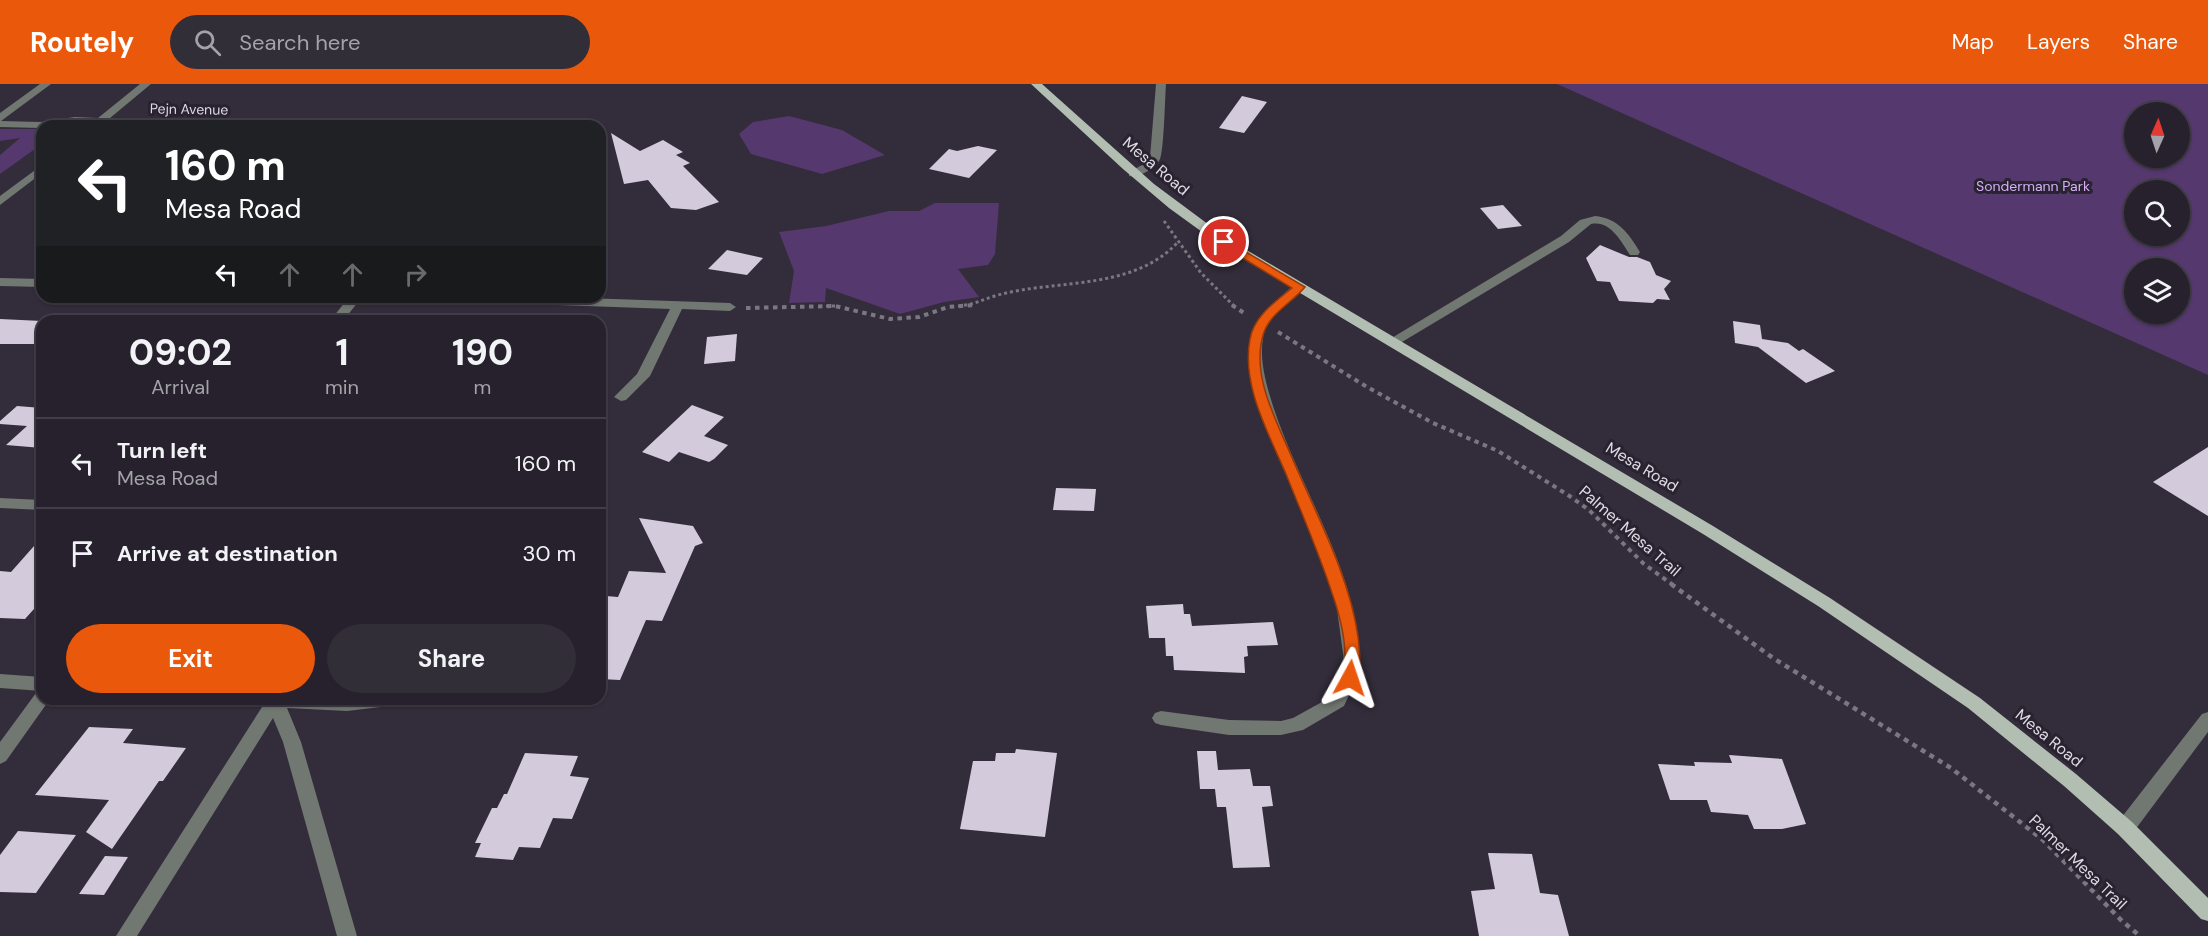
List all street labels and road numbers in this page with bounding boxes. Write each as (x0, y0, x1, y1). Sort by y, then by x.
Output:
street label: Pejn Avenue (150, 99, 228, 119)
street label: Mesa Road (1118, 132, 1194, 200)
street label: Mesa Road (1602, 437, 1682, 497)
street label: Palmer Mesa Trail (1575, 481, 1685, 581)
street label: Mesa Road (2011, 704, 2087, 772)
street label: Palmer Mesa Trail (2025, 810, 2131, 914)

